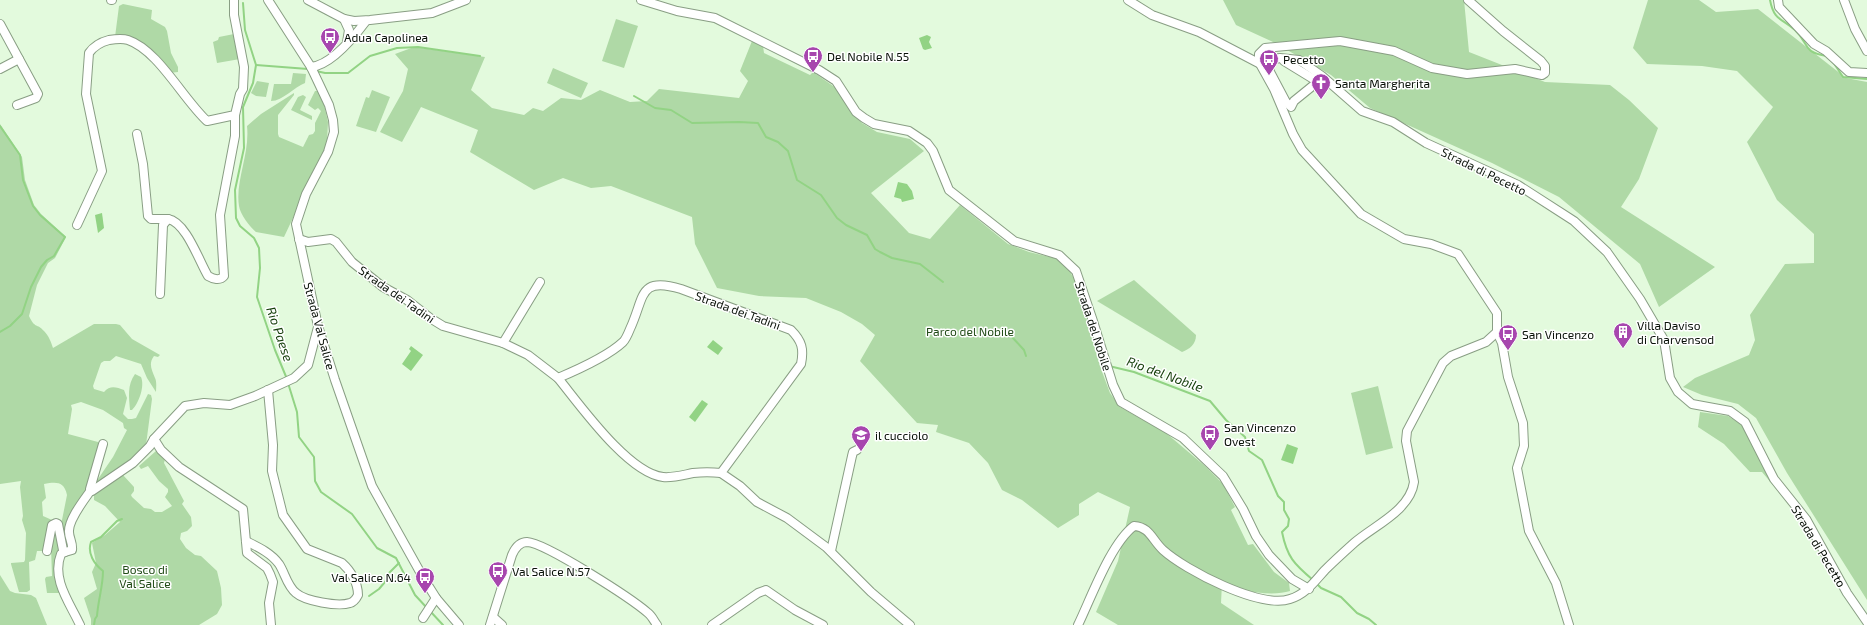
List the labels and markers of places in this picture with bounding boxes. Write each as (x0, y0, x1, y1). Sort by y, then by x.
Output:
bus stop icon: Adua Capolinea (319, 26, 341, 54)
place label: Adua Capolinea (344, 30, 428, 44)
bus stop icon: Del Nobile N.55 (802, 45, 824, 73)
bus stop icon: Pecetto (1258, 48, 1280, 76)
place label: Del Nobile N.55 (827, 49, 909, 63)
place label: Pecetto (1283, 52, 1325, 66)
church icon: Santa Margherita (1310, 72, 1332, 100)
place label: Santa Margherita (1335, 76, 1430, 90)
place label: Villa Daviso di Charvensod (1637, 318, 1714, 346)
building icon: Villa Daviso di Charvensod (1612, 321, 1634, 349)
bus stop icon: San Vincenzo (1497, 323, 1519, 351)
place label: San Vincenzo (1522, 327, 1594, 341)
place label: San Vincenzo Ovest (1224, 420, 1296, 448)
bus stop icon: San Vincenzo Ovest (1199, 423, 1221, 451)
school or university icon: il cucciolo (850, 424, 872, 452)
place label: il cucciolo (875, 428, 929, 442)
bus stop icon: Val Salice N.57 (487, 560, 509, 588)
place label: Val Salice N.57 (512, 564, 590, 578)
bus stop icon: Val Salice N.64 (414, 566, 436, 594)
place label: Val Salice N.64 (331, 570, 411, 584)

